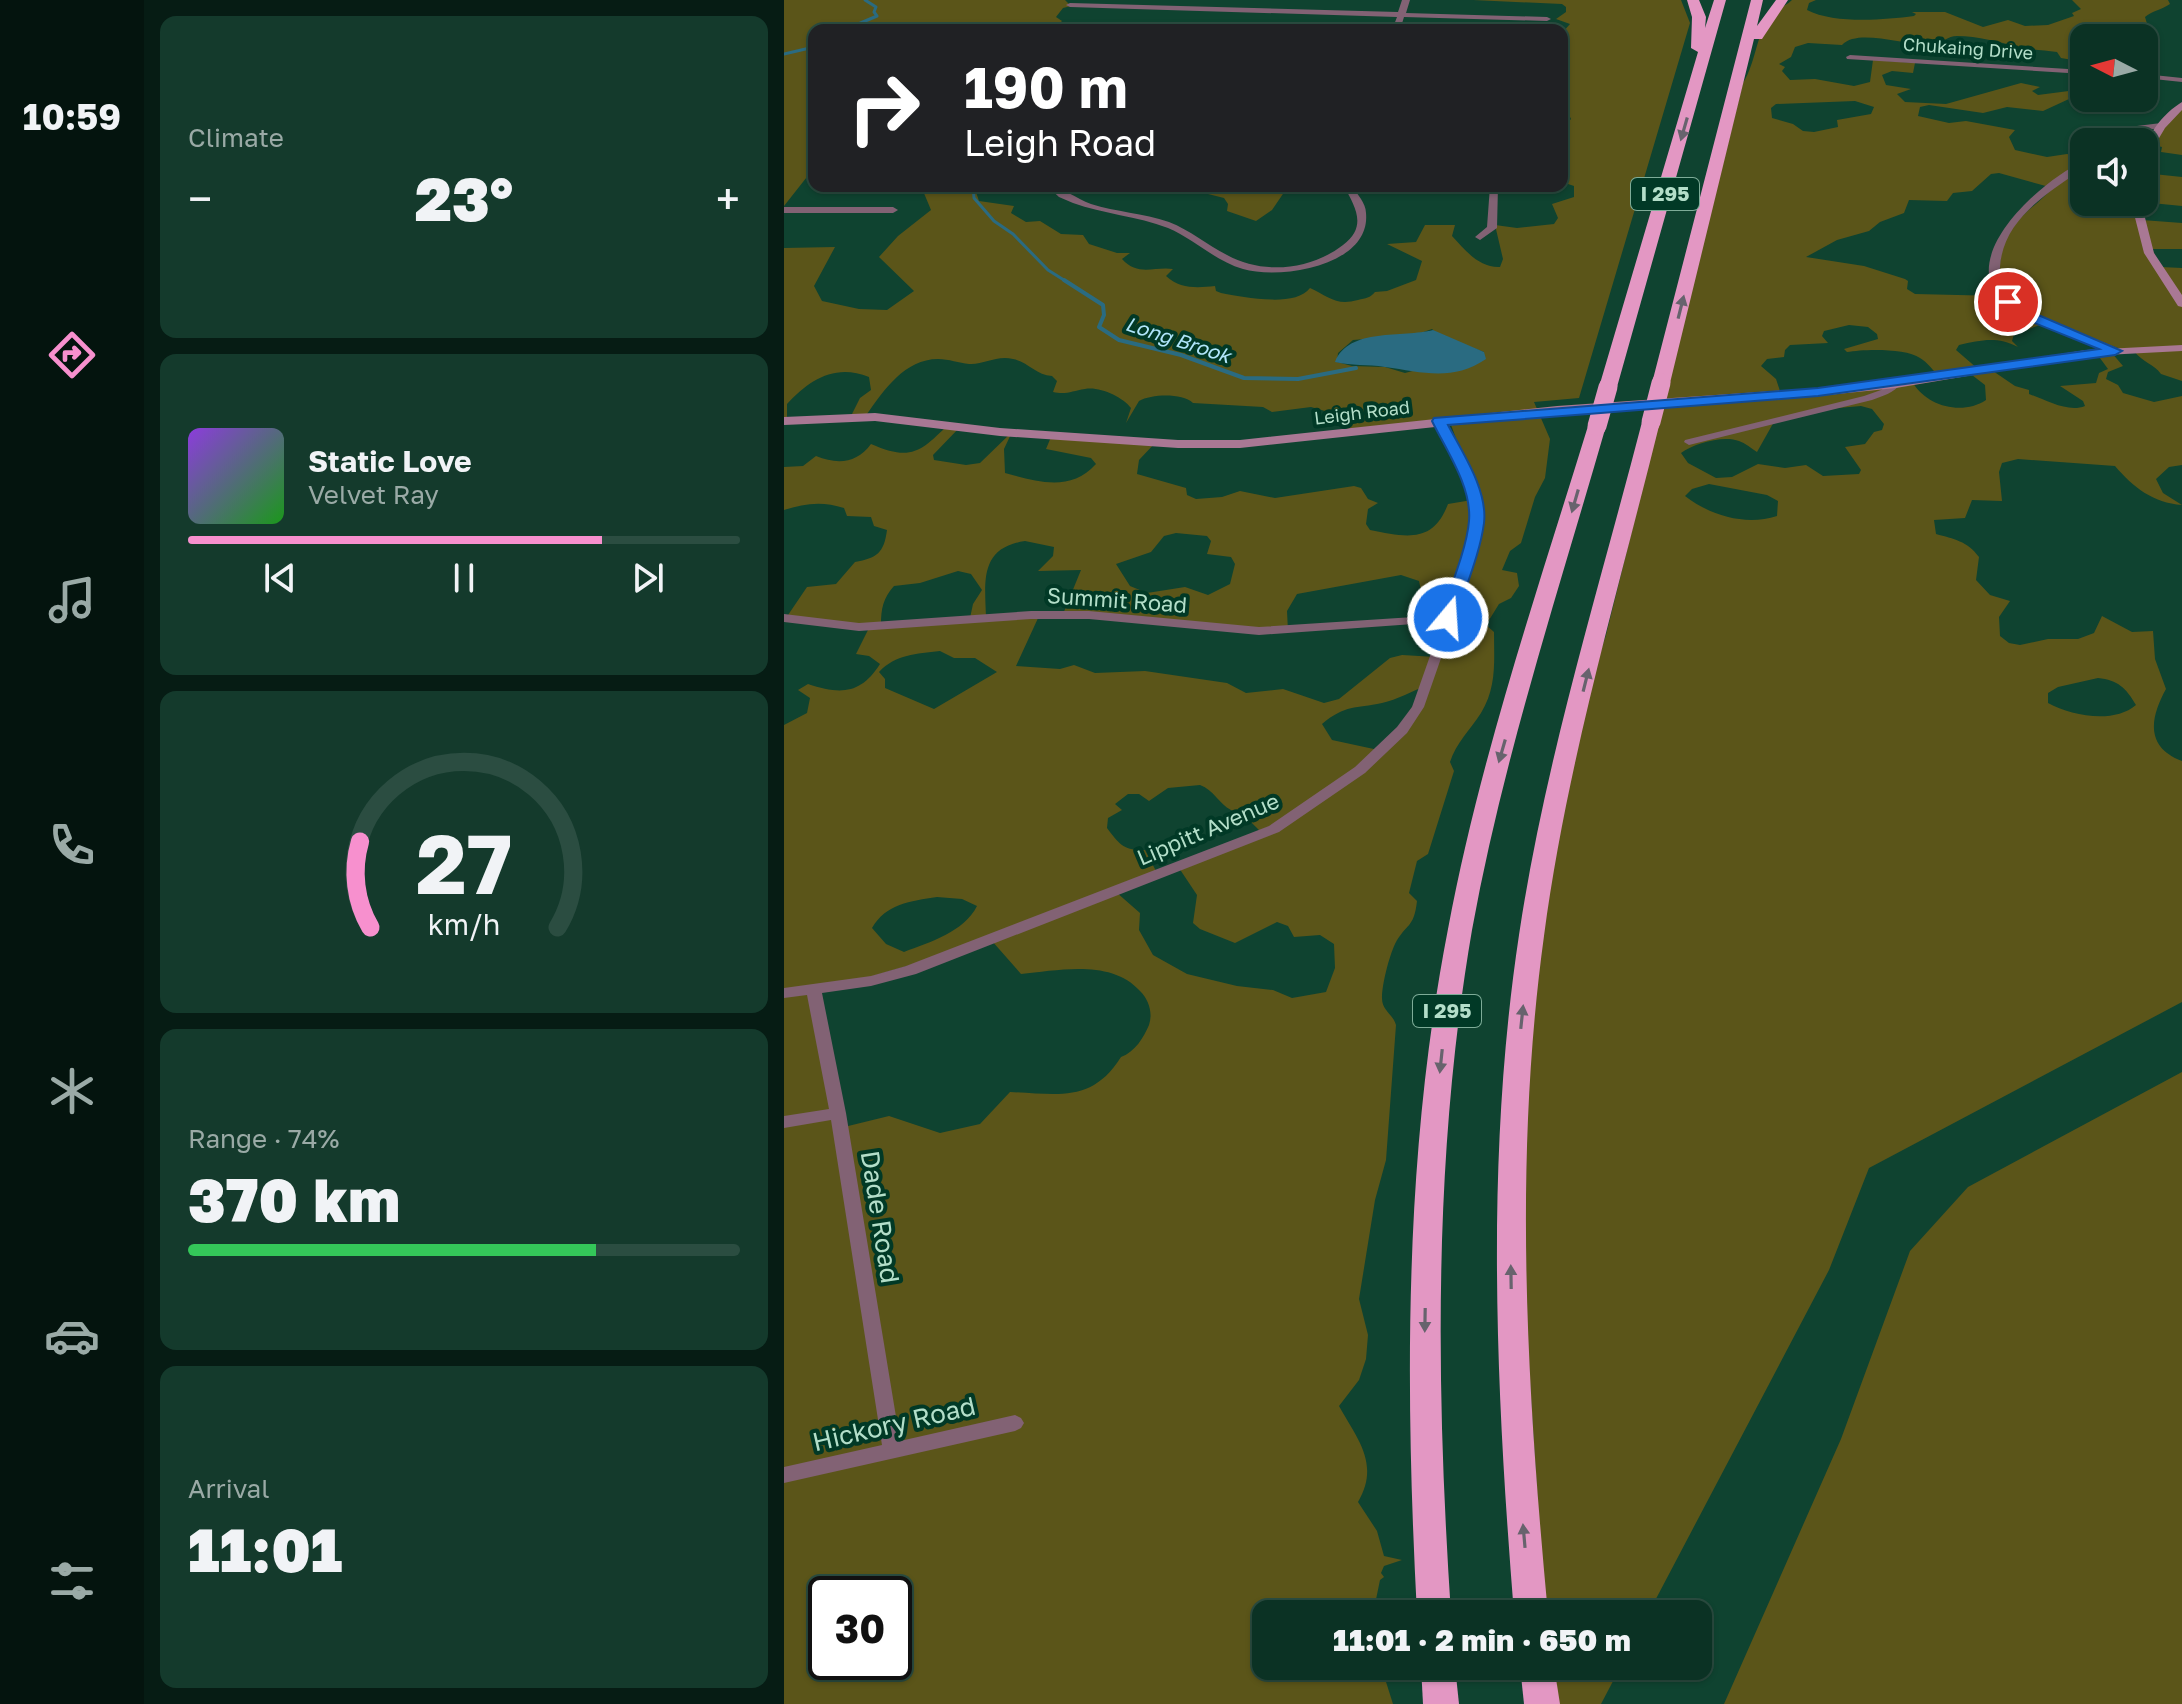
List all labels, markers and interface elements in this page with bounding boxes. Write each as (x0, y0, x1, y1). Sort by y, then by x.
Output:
north arrow (2070, 24, 2158, 112)
map controls (2070, 24, 2158, 216)
street label: Chukaing Drive (1902, 32, 2034, 64)
text: 190 m (964, 53, 1128, 120)
icon: right (832, 56, 936, 160)
text: 10:59 (23, 95, 121, 138)
one-way arrow (1677, 117, 1690, 141)
text: Leigh Road (964, 121, 1156, 164)
text: Climate (188, 122, 284, 153)
button: sound (2070, 128, 2158, 216)
text: 23° (415, 162, 513, 234)
text: − (188, 172, 212, 225)
text: + (716, 172, 740, 225)
road number: I 295 (1631, 178, 1699, 210)
pin (1974, 268, 2042, 336)
icon: arrive (1986, 280, 2030, 324)
one-way arrow (1675, 295, 1687, 320)
water label: Long Brook (1122, 311, 1236, 369)
icon: directions (44, 327, 100, 383)
street label: Leigh Road (1313, 395, 1411, 429)
text: Static Love (308, 443, 472, 479)
text: Velvet Ray (308, 479, 439, 510)
one-way arrow (1568, 490, 1581, 514)
icon: previous (258, 556, 302, 600)
icon: pause (442, 556, 486, 600)
icon: next (626, 556, 670, 600)
icon: music (44, 572, 100, 628)
position arrow (1406, 576, 1490, 660)
street label: Summit Road (1046, 581, 1188, 618)
one-way arrow (1581, 667, 1593, 692)
one-way arrow (1495, 739, 1508, 763)
street label: Lippitt Avenue (1133, 786, 1283, 871)
text: 27 (416, 812, 512, 912)
icon: phone (44, 817, 100, 873)
text: km/h (428, 907, 500, 941)
road number: I 295 (1413, 995, 1481, 1027)
one-way arrow (1515, 1004, 1528, 1029)
one-way arrow (1434, 1048, 1447, 1073)
icon: climate (44, 1063, 100, 1119)
text: Range · 74% (188, 1123, 339, 1154)
street label: Dade Road (855, 1148, 906, 1286)
text: 370 km (188, 1163, 400, 1235)
one-way arrow (1505, 1264, 1517, 1289)
icon: car (44, 1308, 100, 1364)
one-way arrow (1419, 1308, 1431, 1333)
street label: Hickory Road (809, 1390, 978, 1457)
text: Arrival (188, 1473, 269, 1504)
text: 11:01 (188, 1513, 342, 1585)
one-way arrow (1517, 1523, 1530, 1548)
icon: filters (44, 1553, 100, 1609)
speed limit sign: 30 (808, 1576, 912, 1680)
text: 11:01 · 2 min · 650 m (1333, 1622, 1631, 1658)

